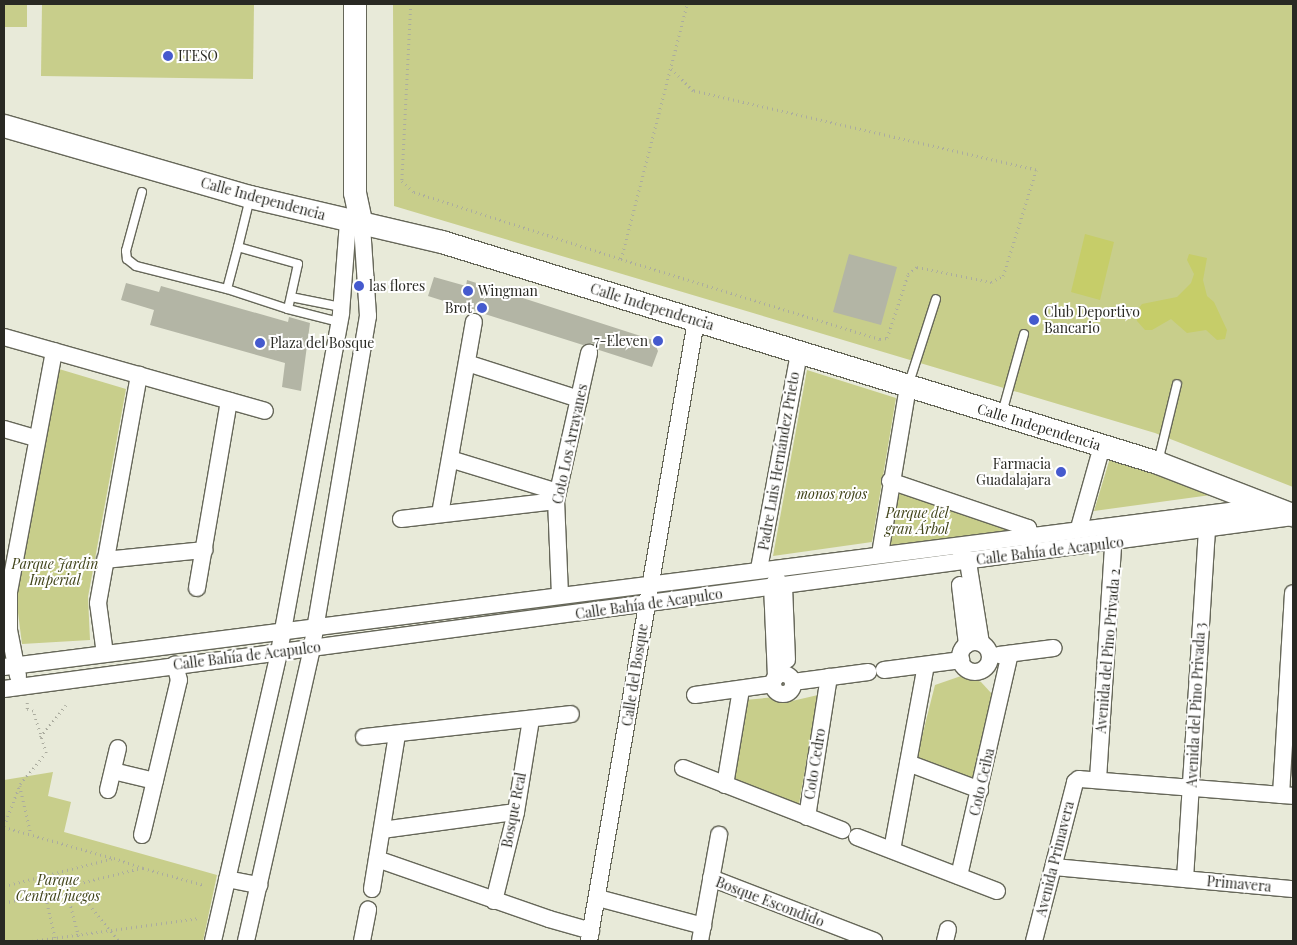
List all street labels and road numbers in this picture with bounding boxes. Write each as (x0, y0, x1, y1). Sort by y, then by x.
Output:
street label: Calle Independencia (199, 174, 327, 224)
street label: Calle Independencia (588, 280, 716, 334)
street label: Padre Luis Hernández Prieto (755, 370, 803, 552)
street label: Coto Los Arrayanes (549, 382, 591, 506)
street label: Calle Independencia (975, 400, 1103, 454)
street label: Calle Bahía de Acapulco (975, 534, 1125, 568)
street label: Avenida del Pino Privada 2 (1092, 568, 1124, 734)
street label: Calle Bahía de Acapulco (574, 585, 724, 623)
street label: Avenida del Pino Privada 3 (1183, 622, 1209, 788)
street label: Calle del Bosque (619, 623, 651, 727)
street label: Calle Bahía de Acapulco (172, 639, 322, 673)
street label: Coto Cedro (801, 727, 829, 801)
street label: Coto Ceiba (966, 746, 998, 818)
street label: Bosque Real (498, 771, 530, 849)
street label: Avenida Primavera (1033, 799, 1077, 919)
street label: Primavera (1206, 873, 1272, 895)
street label: Bosque Escondido (713, 874, 827, 930)

